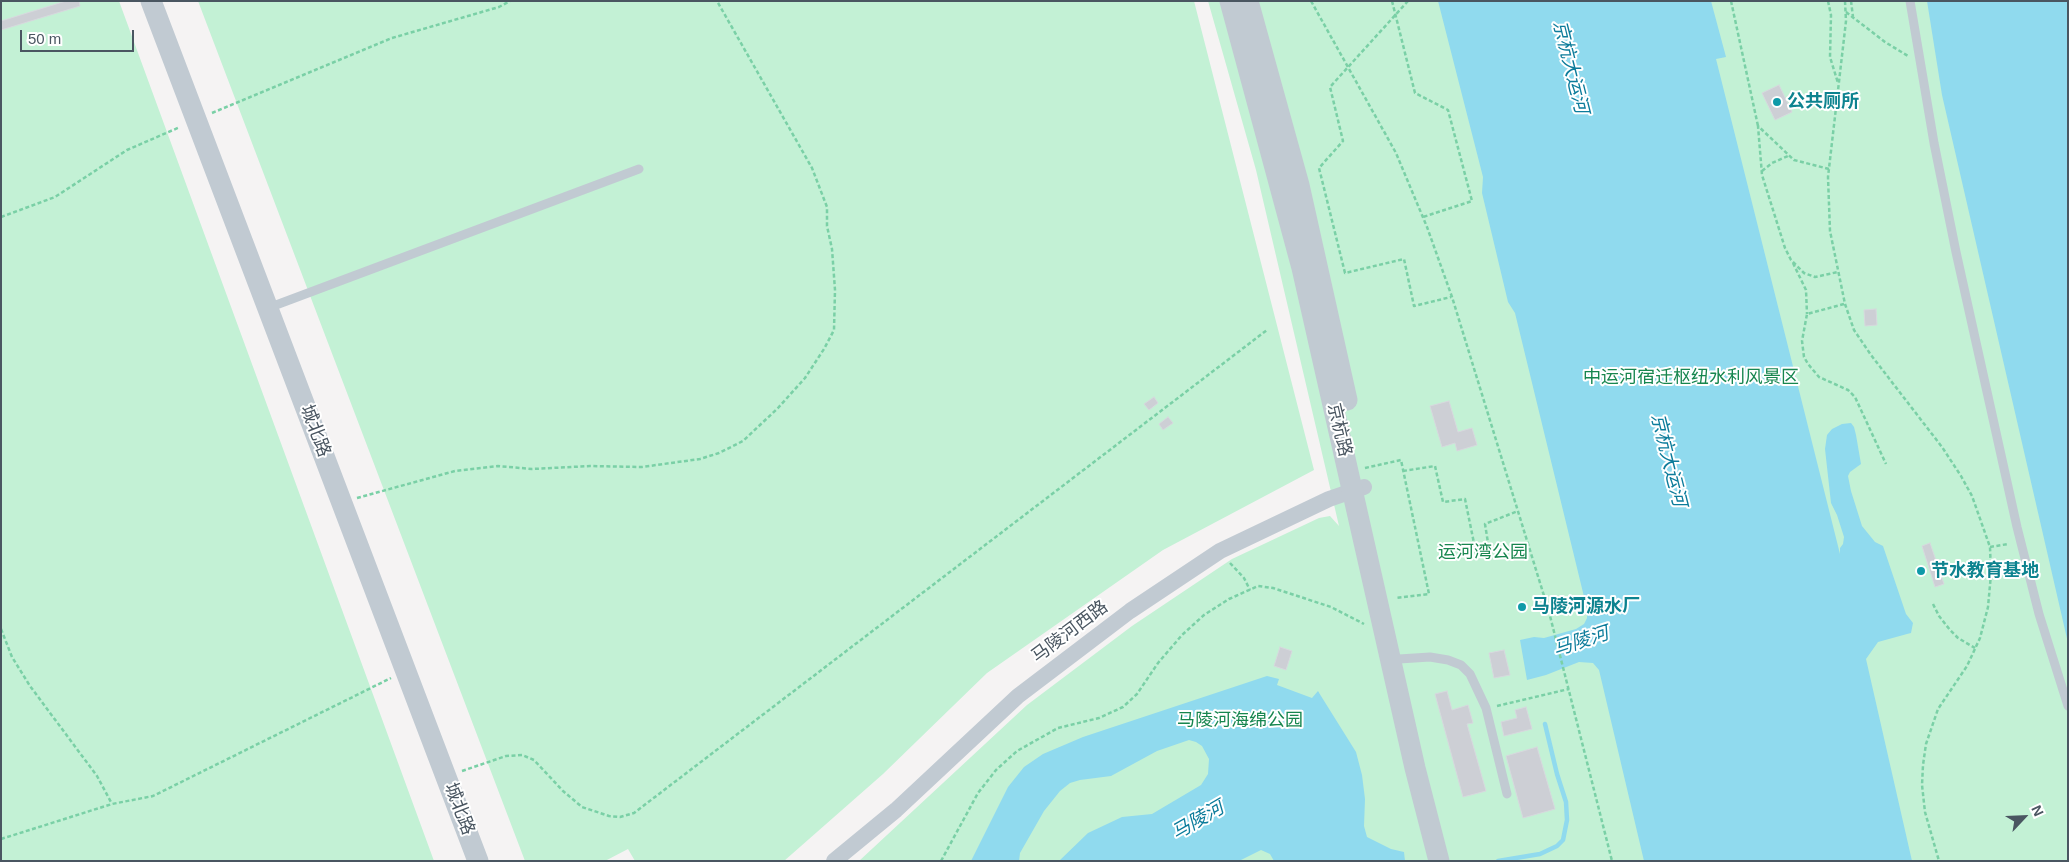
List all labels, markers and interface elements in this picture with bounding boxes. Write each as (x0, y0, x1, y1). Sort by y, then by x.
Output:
water label: 京杭大运河 (1547, 18, 1593, 116)
scale bar (22, 20, 136, 52)
text: 50 m (28, 30, 61, 47)
place label: 公共厕所 (1787, 91, 1859, 113)
marker: 公共厕所 (1771, 96, 1783, 108)
park label: 中运河宿迁枢纽水利风景区 (1583, 367, 1799, 389)
street label: 京杭路 (1322, 401, 1356, 459)
street label: 城北路 (295, 402, 335, 460)
water label: 京杭大运河 (1645, 411, 1691, 509)
park label: 运河湾公园 (1438, 542, 1528, 564)
place label: 节水教育基地 (1931, 560, 2039, 582)
marker: 节水教育基地 (1915, 565, 1927, 577)
street label: 马陵河西路 (1028, 596, 1112, 668)
place label: 马陵河源水厂 (1532, 596, 1640, 618)
marker: 马陵河源水厂 (1516, 601, 1528, 613)
water label: 马陵河 (1550, 622, 1612, 662)
park label: 马陵河海绵公园 (1177, 710, 1303, 732)
street label: 城北路 (439, 780, 479, 838)
north arrow (1999, 792, 2049, 842)
water label: 马陵河 (1168, 797, 1228, 845)
text: N (2028, 803, 2047, 819)

